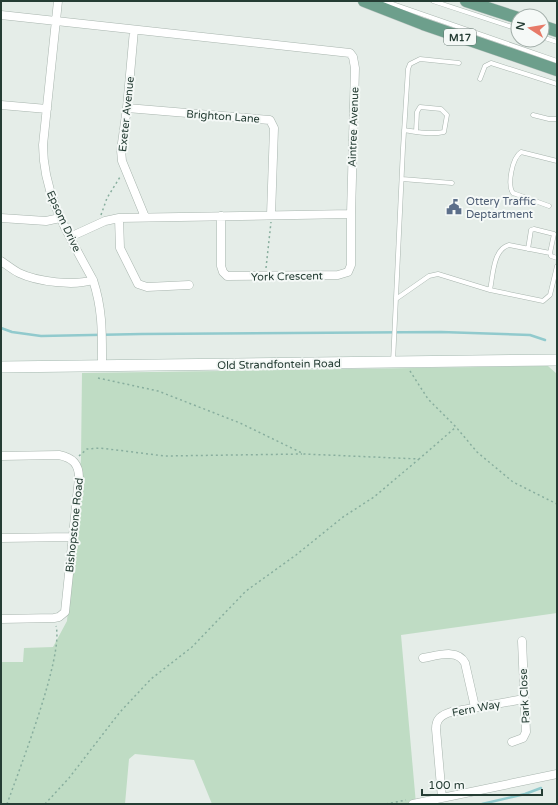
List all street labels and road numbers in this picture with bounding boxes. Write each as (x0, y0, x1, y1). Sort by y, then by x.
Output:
road number: M17 (444, 29, 476, 45)
street label: Exeter Avenue (116, 76, 137, 152)
street label: Aintree Avenue (346, 87, 361, 167)
street label: Brighton Lane (186, 107, 260, 126)
street label: Epsom Drive (44, 189, 83, 254)
street label: York Crescent (251, 269, 323, 284)
street label: Old Strandfontein Road (217, 357, 341, 372)
street label: Bishopstone Road (63, 477, 86, 573)
street label: Park Close (517, 668, 532, 724)
street label: Fern Way (451, 697, 501, 720)

